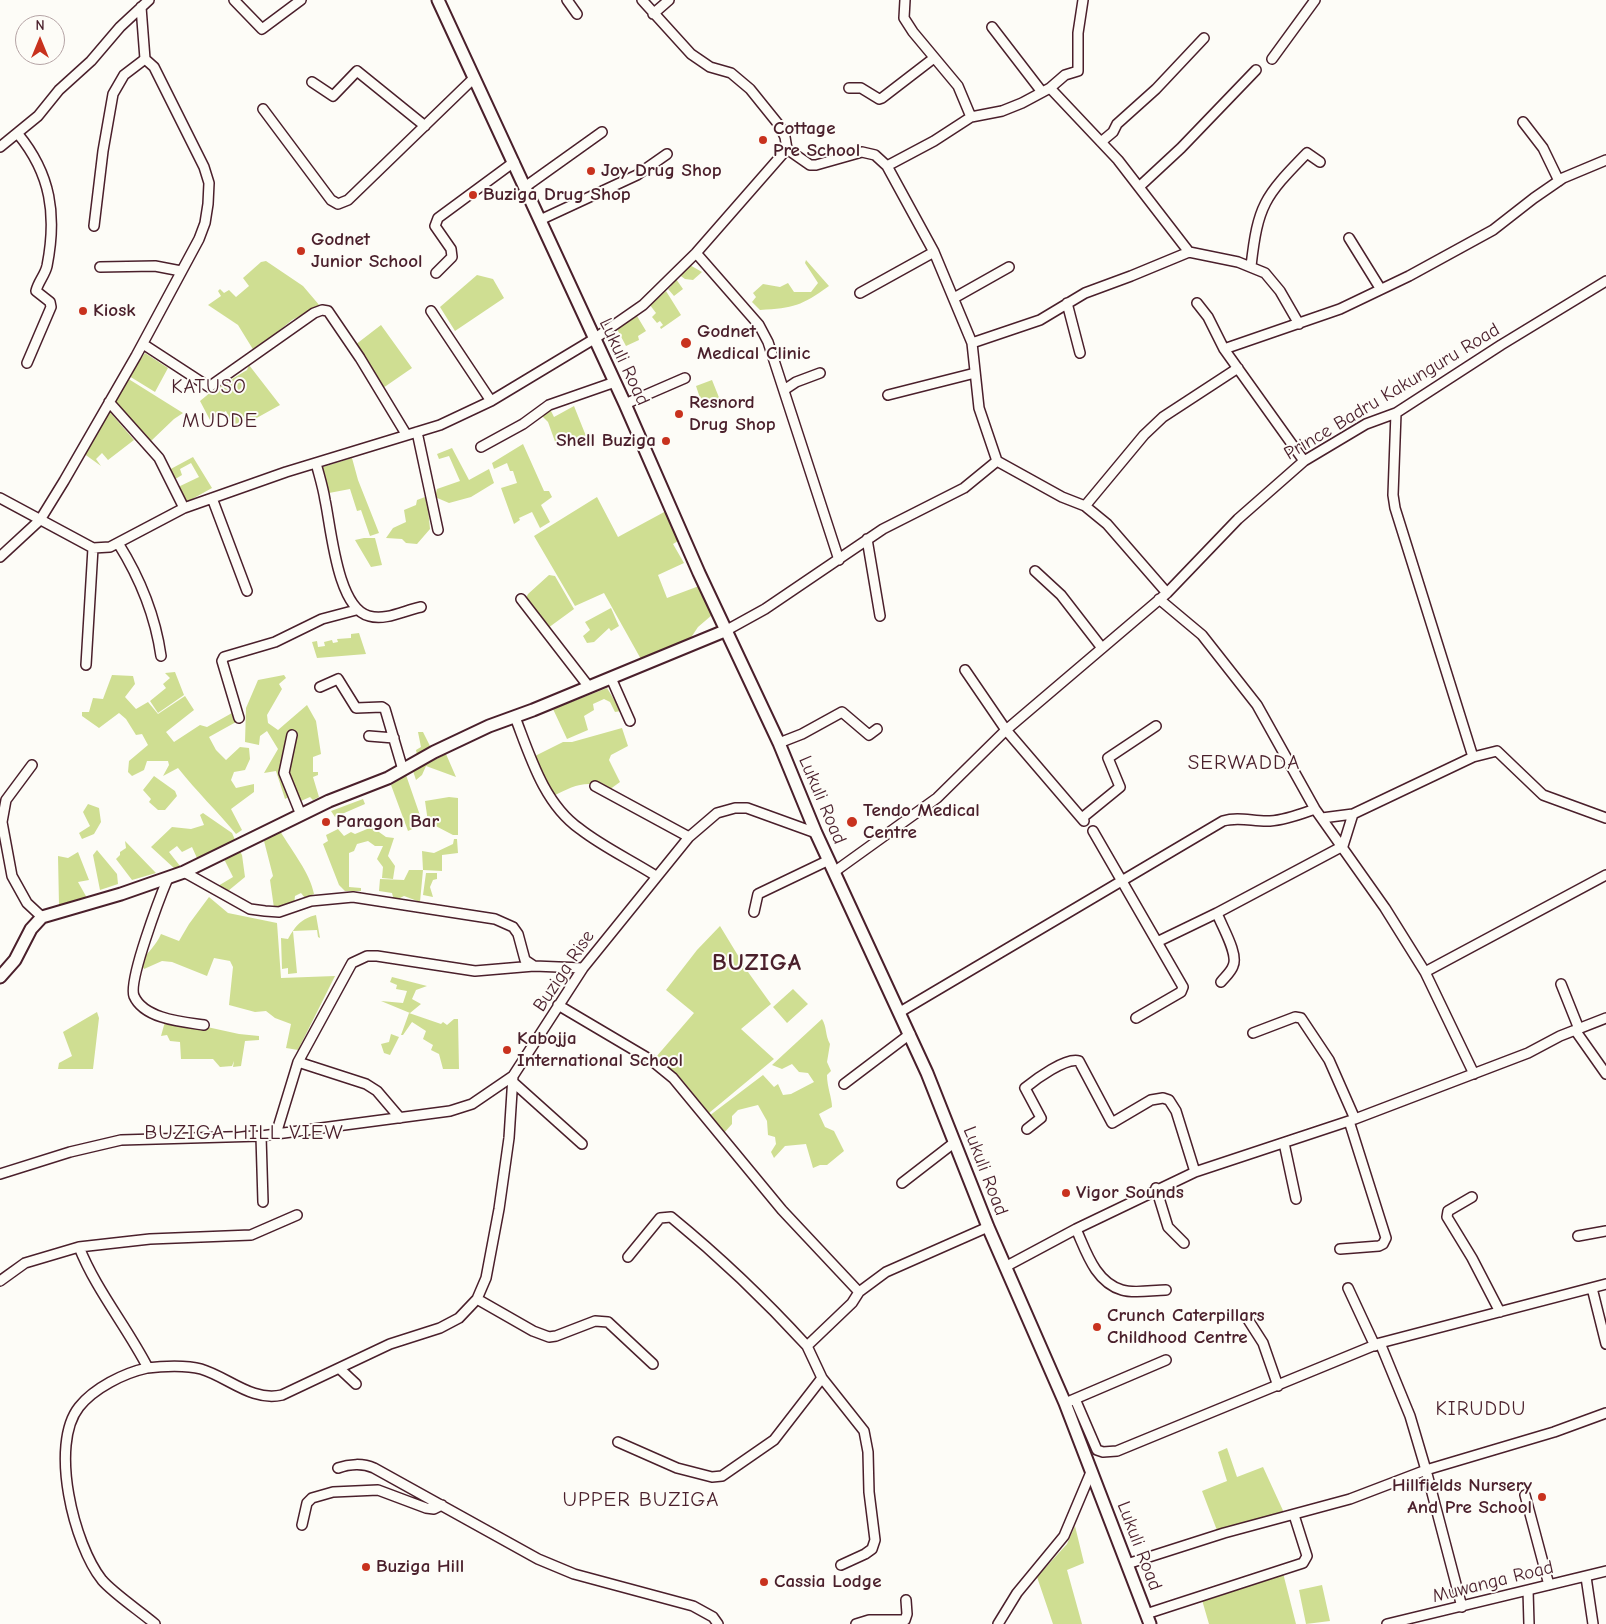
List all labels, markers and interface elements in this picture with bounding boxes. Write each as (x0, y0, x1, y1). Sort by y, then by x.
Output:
north arrow (15, 15, 65, 65)
text: N (35, 17, 45, 34)
place label: Cottage Pre School (773, 118, 860, 162)
marker: Cottage Pre School (757, 134, 769, 146)
place label: Joy Drug Shop (601, 160, 722, 182)
marker: Joy Drug Shop (585, 165, 597, 177)
place label: Buziga Drug Shop (483, 184, 631, 206)
marker: Buziga Drug Shop (467, 189, 479, 201)
place label: Godnet Junior School (311, 229, 422, 273)
marker: Godnet Junior School (295, 245, 307, 257)
place label: Kiosk (93, 300, 135, 322)
marker: Kiosk (77, 305, 89, 317)
street label: Lukuli Road (594, 315, 654, 409)
street label: Prince Badru Kakunguru Road (1280, 318, 1504, 466)
place label: Godnet Medical Clinic (697, 321, 810, 365)
marker: Godnet Medical Clinic (679, 336, 693, 350)
district label: KATUSO (171, 375, 247, 399)
place label: Resnord Drug Shop (689, 392, 776, 436)
district label: MUDDE (181, 408, 259, 434)
marker: Resnord Drug Shop (673, 408, 685, 420)
place label: Shell Buziga (556, 430, 656, 452)
marker: Shell Buziga (660, 435, 672, 447)
district label: SERWADDA (1187, 750, 1301, 776)
street label: Lukuli Road (793, 752, 851, 848)
place label: Tendo Medical Centre (863, 800, 980, 844)
place label: Paragon Bar (336, 811, 439, 833)
marker: Tendo Medical Centre (845, 815, 859, 829)
marker: Paragon Bar (320, 816, 332, 828)
street label: Buziga Rise (528, 926, 600, 1016)
district label: BUZIGA (711, 949, 803, 977)
place label: Kabojja International School (517, 1028, 683, 1072)
marker: Kabojja International School (501, 1044, 513, 1056)
district label: BUZIGA HILL VIEW (142, 1120, 346, 1146)
street label: Lukuli Road (958, 1123, 1012, 1219)
place label: Vigor Sounds (1076, 1182, 1184, 1204)
marker: Vigor Sounds (1060, 1187, 1072, 1199)
place label: Crunch Caterpillars Childhood Centre (1107, 1305, 1265, 1349)
marker: Crunch Caterpillars Childhood Centre (1091, 1321, 1103, 1333)
district label: KIRUDDU (1435, 1397, 1527, 1421)
place label: Hillfields Nursery And Pre School (1392, 1475, 1532, 1519)
district label: UPPER BUZIGA (561, 1487, 721, 1513)
marker: Hillfields Nursery And Pre School (1536, 1491, 1548, 1503)
street label: Lukuli Road (1112, 1498, 1166, 1594)
place label: Buziga Hill (376, 1556, 464, 1578)
street label: Muwanga Road (1430, 1556, 1556, 1608)
marker: Buziga Hill (360, 1561, 372, 1573)
place label: Cassia Lodge (774, 1571, 881, 1593)
marker: Cassia Lodge (758, 1576, 770, 1588)

